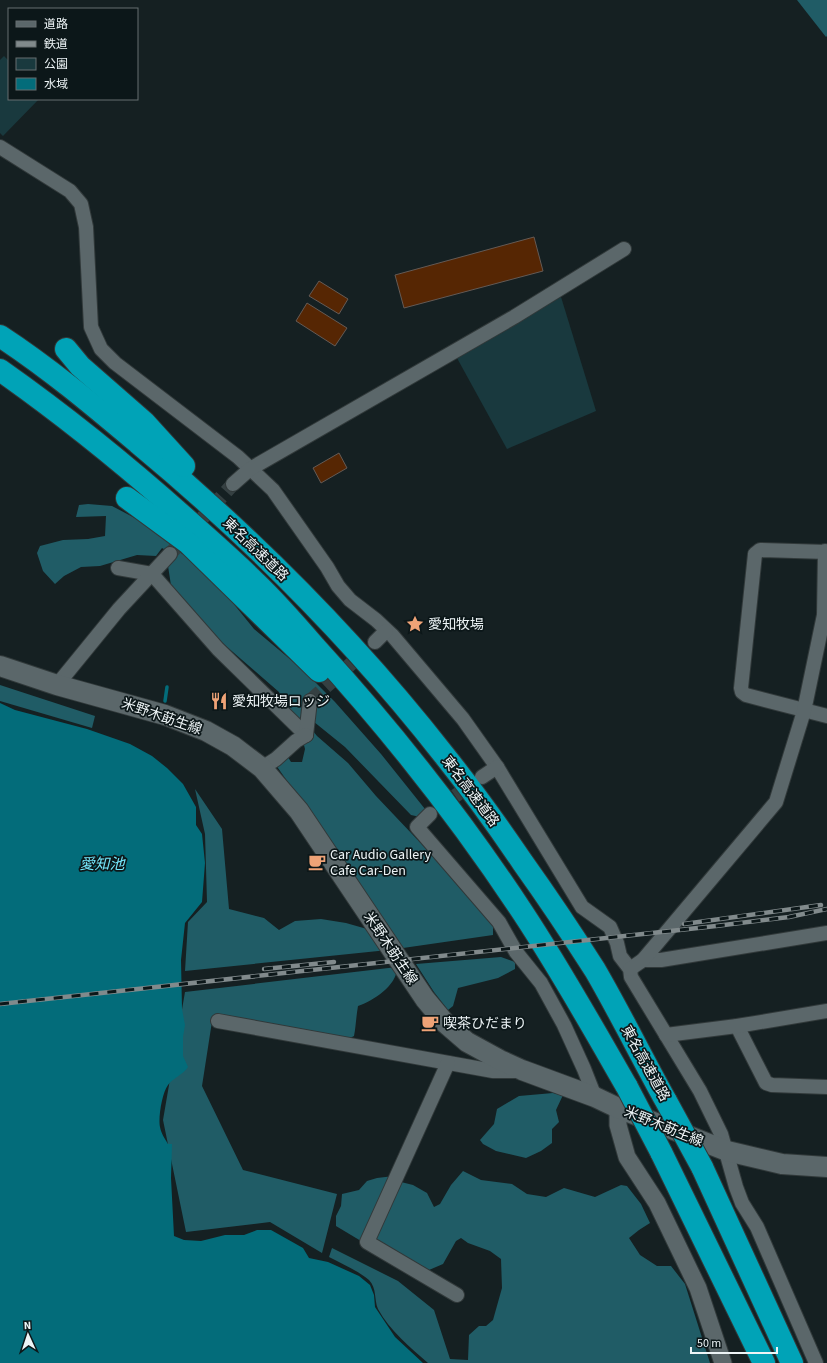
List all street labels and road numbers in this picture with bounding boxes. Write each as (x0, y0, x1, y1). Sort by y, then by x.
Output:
street label: 東名高速道路 (218, 513, 292, 586)
street label: 米野木莇生線 (119, 694, 205, 740)
street label: 東名高速道路 (437, 752, 503, 831)
street label: 米野木莇生線 (358, 908, 422, 989)
street label: 東名高速道路 (616, 1022, 674, 1105)
street label: 米野木莇生線 (621, 1102, 706, 1152)

